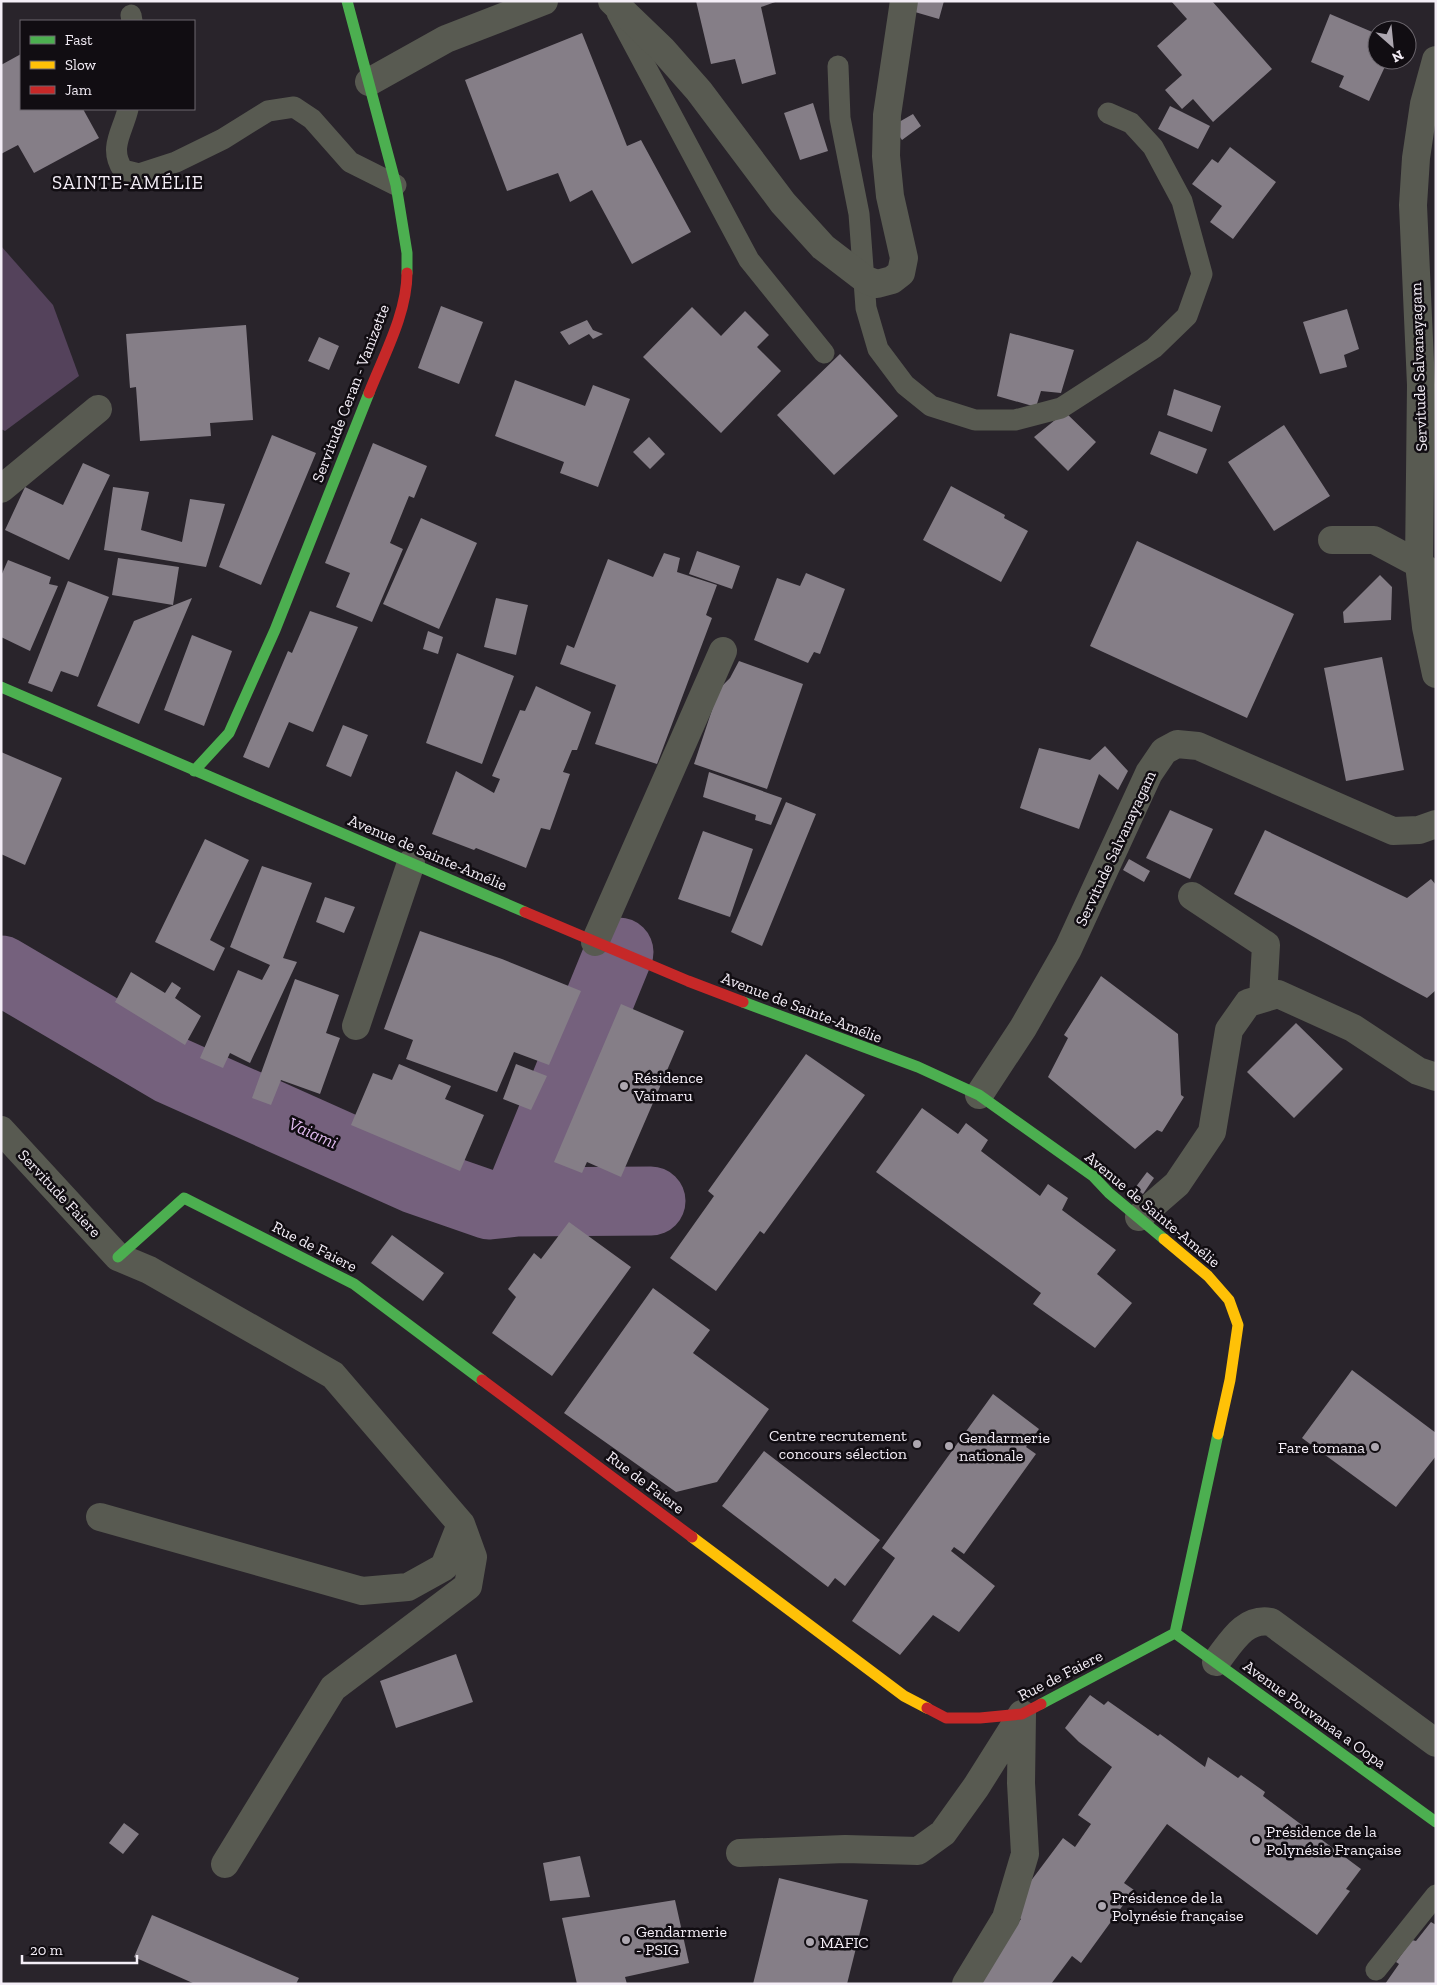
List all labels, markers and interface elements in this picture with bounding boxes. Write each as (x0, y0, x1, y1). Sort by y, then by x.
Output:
legend (20, 20, 195, 110)
north arrow (1367, 20, 1417, 70)
text: Fast (65, 31, 93, 49)
text: N (1389, 46, 1406, 66)
text: Slow (65, 56, 97, 74)
text: Jam (65, 81, 92, 99)
district label: SAINTE-AMÉLIE (52, 171, 204, 194)
street label: Servitude Salvanayagam (1406, 282, 1431, 452)
street label: Servitude Ceran - Vanizette (308, 302, 393, 485)
street label: Servitude Salvanayagam (1071, 767, 1160, 929)
street label: Avenue de Sainte-Amélie (346, 810, 510, 895)
street label: Avenue de Sainte-Amélie (719, 968, 885, 1047)
place label: Résidence Vaimaru (633, 1068, 703, 1105)
marker: Résidence Vaimaru (618, 1080, 630, 1092)
water label: Vaiami (285, 1112, 341, 1154)
street label: Servitude Faiere (14, 1146, 105, 1241)
street label: Avenue de Sainte-Amélie (1081, 1147, 1224, 1272)
street label: Rue de Faiere (269, 1217, 360, 1276)
place label: Centre recrutement concours sélection (769, 1426, 908, 1463)
place label: Gendarmerie nationale (959, 1428, 1050, 1465)
marker: Centre recrutement concours sélection (911, 1438, 923, 1450)
place label: Fare tomana (1278, 1438, 1365, 1457)
marker: Gendarmerie nationale (943, 1440, 955, 1452)
marker: Fare tomana (1369, 1441, 1381, 1453)
street label: Rue de Faiere (603, 1447, 688, 1518)
street label: Rue de Faiere (1015, 1646, 1106, 1705)
street label: Avenue Pouvanaa a Oopa (1240, 1656, 1390, 1773)
place label: Présidence de la Polynésie Française (1266, 1822, 1401, 1859)
marker: Présidence de la Polynésie Française (1250, 1834, 1262, 1846)
place label: Présidence de la Polynésie française (1112, 1888, 1243, 1925)
marker: Présidence de la Polynésie française (1096, 1900, 1108, 1912)
place label: Gendarmerie - PSIG (636, 1922, 727, 1959)
scale bar (22, 1932, 138, 1964)
place label: MAFIC (820, 1933, 869, 1952)
marker: Gendarmerie - PSIG (620, 1934, 632, 1946)
marker: MAFIC (804, 1936, 816, 1948)
text: 20 m (30, 1941, 63, 1959)

